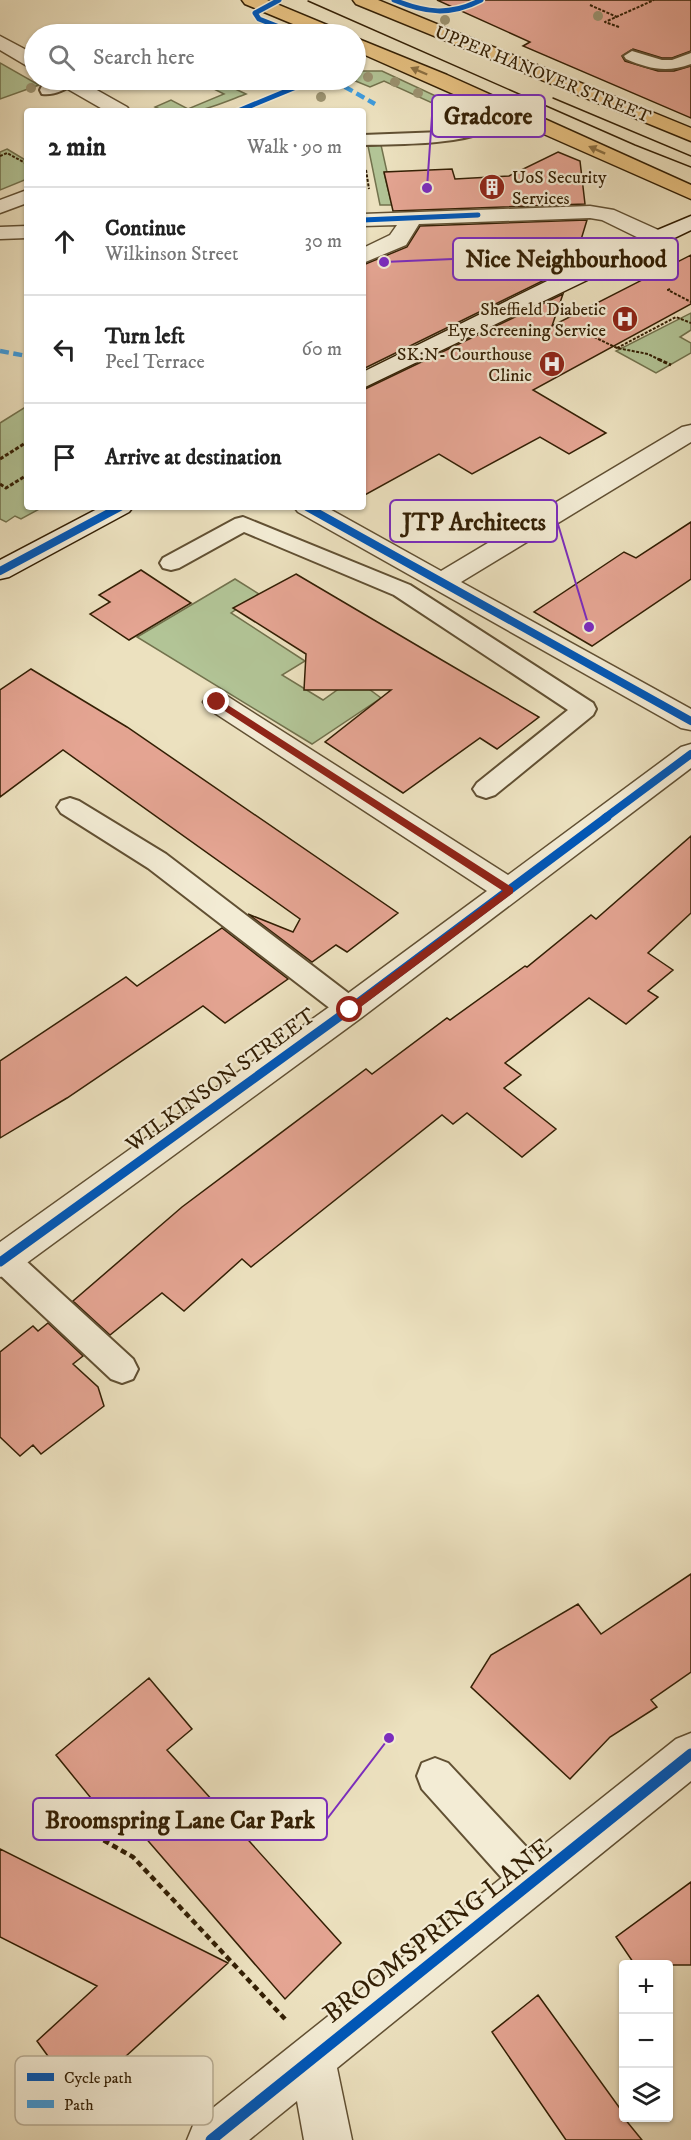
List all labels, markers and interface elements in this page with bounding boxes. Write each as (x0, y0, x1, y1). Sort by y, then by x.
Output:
street label: UPPER HANOVER STREET (431, 21, 654, 129)
search box (24, 24, 366, 90)
icon: search (45, 41, 78, 74)
text: Search here (93, 44, 195, 71)
one-way arrow (410, 66, 428, 75)
callout: Gradcore (432, 95, 545, 137)
text: Gradcore (444, 102, 532, 132)
text: 2 min (48, 131, 106, 164)
text: Walk · 90 m (247, 135, 342, 160)
one-way arrow (588, 145, 606, 155)
place label: UoS Security Services (512, 167, 607, 210)
building icon: UoS Security Services (477, 172, 507, 202)
text: Continue (105, 215, 186, 242)
icon: ahead (48, 225, 81, 258)
text: 30 m (304, 229, 342, 254)
callout: Nice Neighbourhood (453, 238, 678, 280)
text: Wilkinson Street (105, 242, 238, 267)
text: Nice Neighbourhood (465, 245, 668, 275)
place label: Sheffield Diabetic Eye Screening Service (447, 299, 606, 342)
hospital icon: Sheffield Diabetic Eye Screening Service (610, 304, 640, 334)
text: Turn left (105, 323, 185, 350)
icon: left (48, 333, 81, 366)
text: 60 m (302, 337, 342, 362)
place label: SK:N- Courthouse Clinic (397, 344, 532, 387)
hospital icon: SK:N- Courthouse Clinic (537, 349, 567, 379)
text: Peel Terrace (105, 350, 205, 375)
icon: arrive (48, 441, 81, 474)
text: Arrive at destination (105, 444, 282, 471)
callout: JTP Architects (390, 500, 557, 542)
text: JTP Architects (399, 508, 546, 538)
route end (203, 688, 229, 714)
route start (336, 996, 362, 1022)
street label: WILKINSON STREET (120, 1002, 321, 1159)
callout: Broomspring Lane Car Park (33, 1798, 327, 1840)
text: Broomspring Lane Car Park (45, 1806, 316, 1836)
street label: BROOMSPRING LANE (316, 1831, 559, 2031)
map controls (619, 1960, 673, 2122)
button: + (619, 1960, 673, 2014)
button: − (619, 2014, 673, 2068)
legend (15, 2056, 213, 2125)
text: Cycle path (64, 2068, 133, 2088)
button: layers (619, 2068, 673, 2122)
text: Path (64, 2095, 94, 2115)

